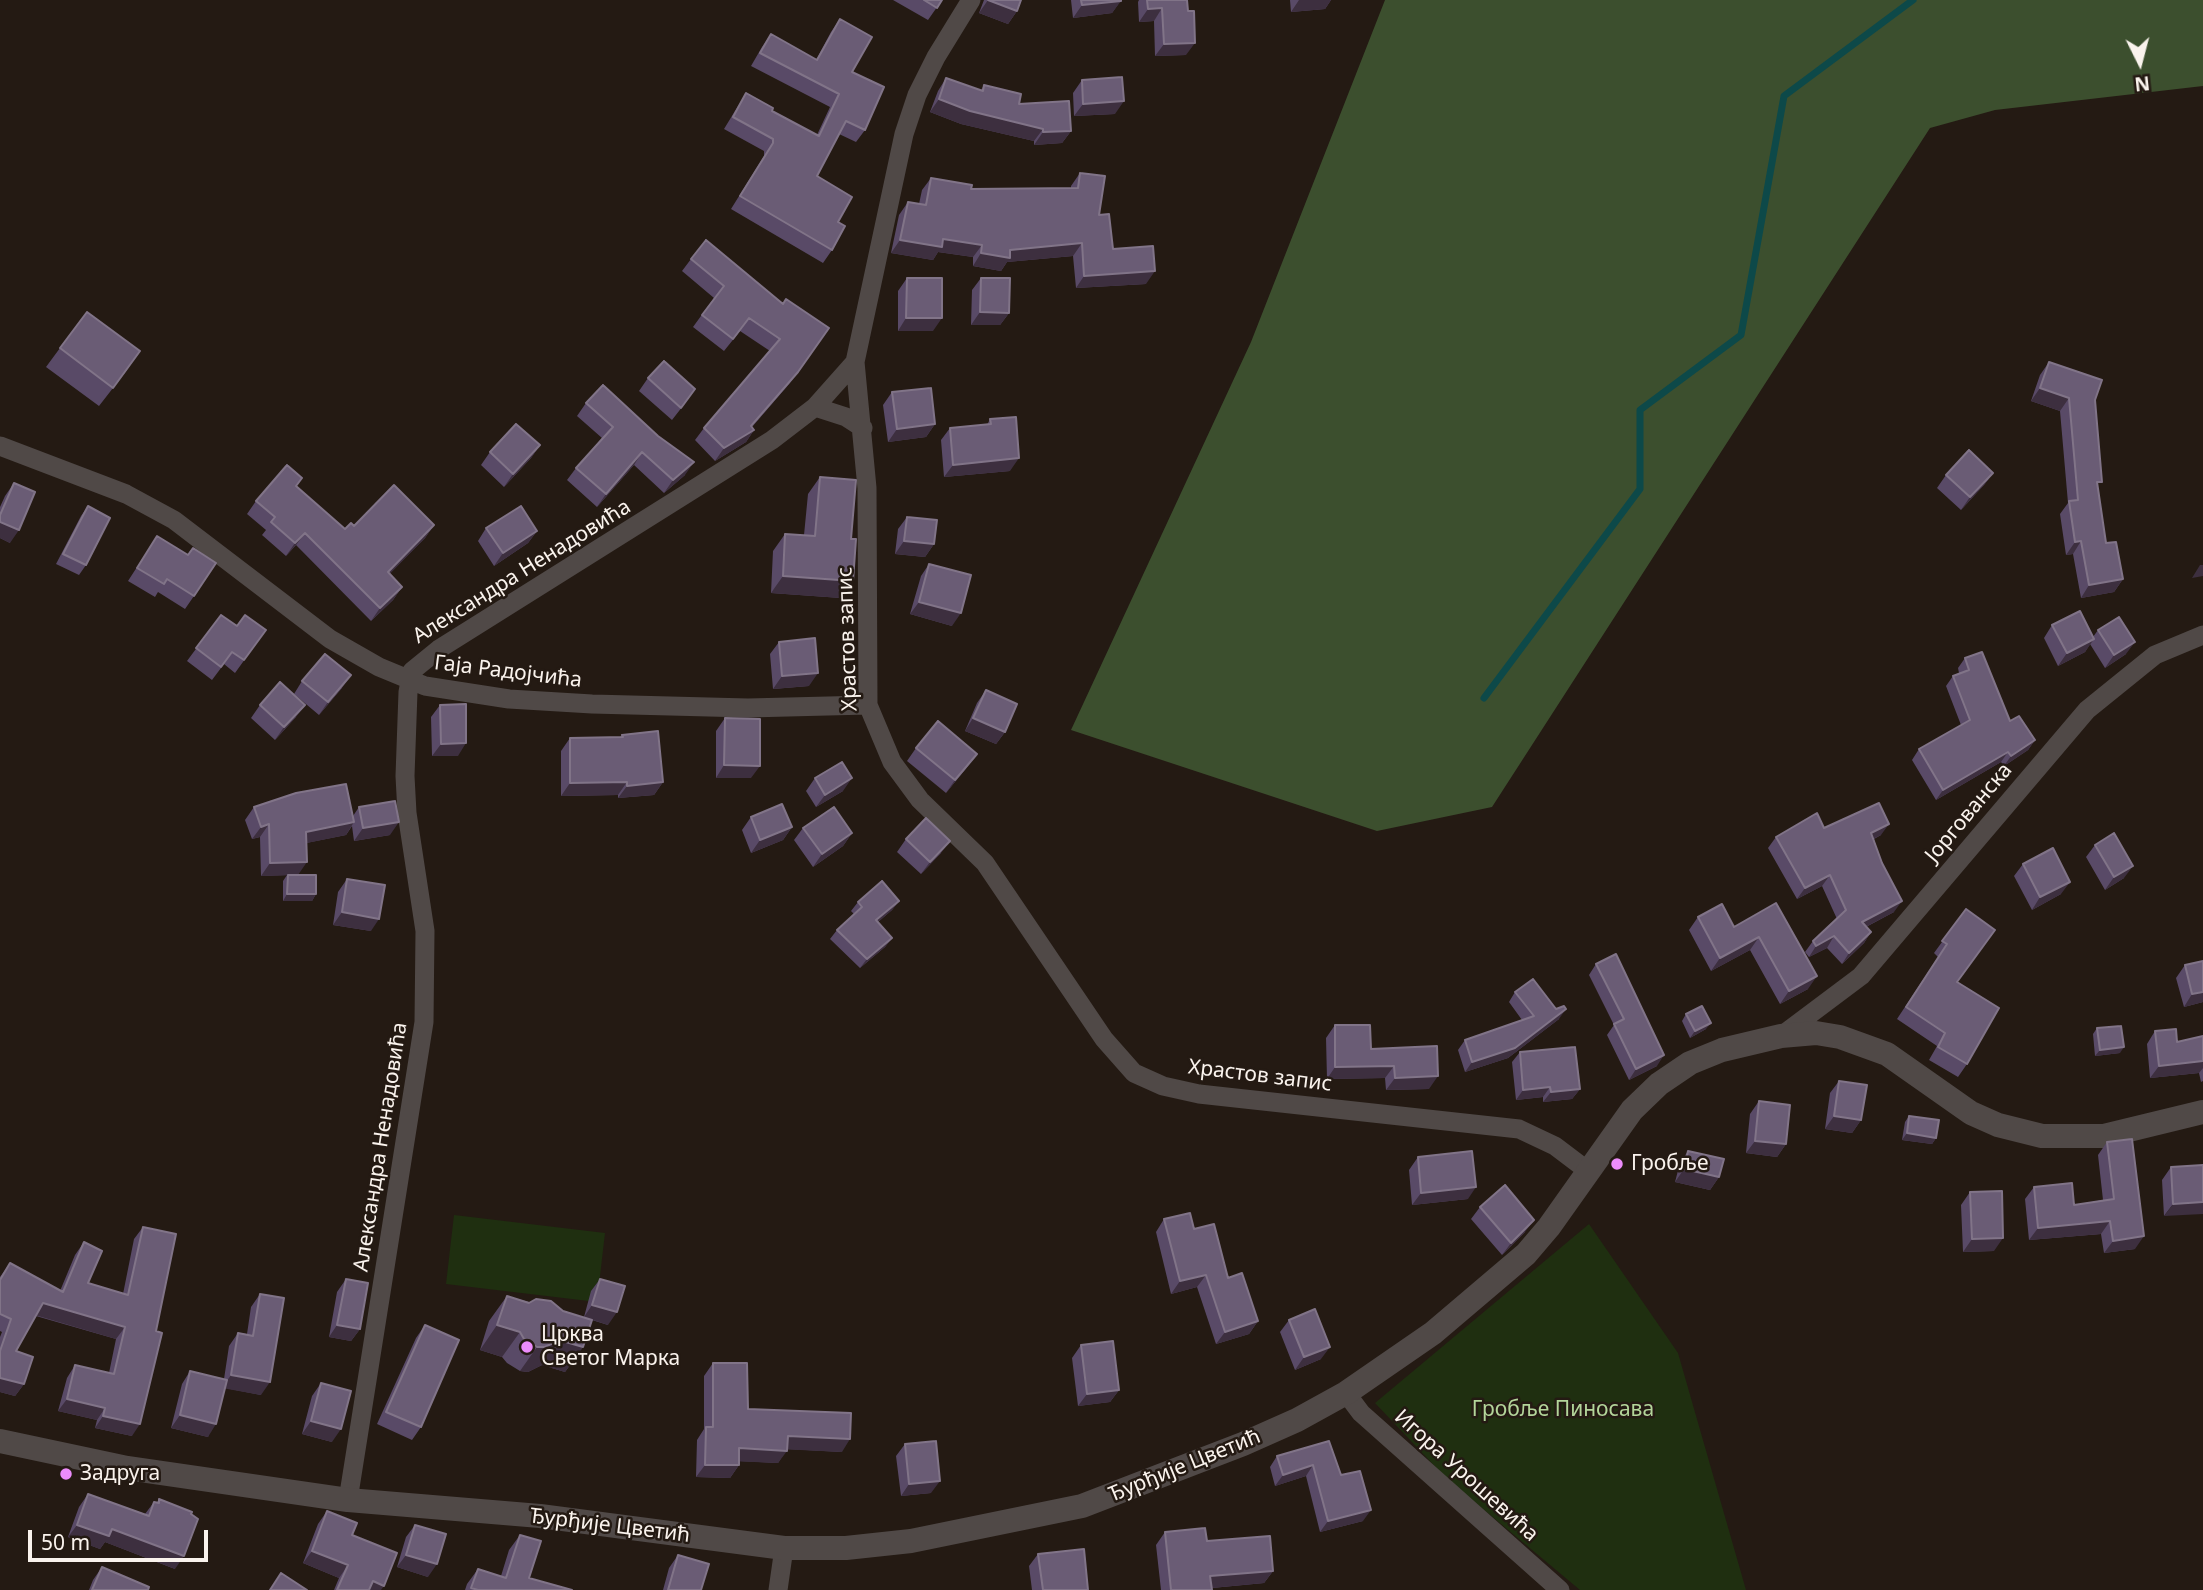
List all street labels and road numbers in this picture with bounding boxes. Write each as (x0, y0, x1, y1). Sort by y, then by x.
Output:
street label: Александра Ненадовића (408, 495, 636, 649)
street label: Храстов запис (833, 566, 863, 712)
street label: Гаја Радојчића (433, 650, 583, 694)
street label: Јоргованска (1920, 758, 2018, 868)
street label: Александра Ненадовића (349, 1021, 413, 1273)
street label: Храстов запис (1187, 1055, 1333, 1097)
street label: Игора Урошевића (1389, 1405, 1543, 1547)
street label: Ђурђије Цветић (1106, 1424, 1264, 1508)
street label: Ђурђије Цветић (529, 1504, 691, 1548)

